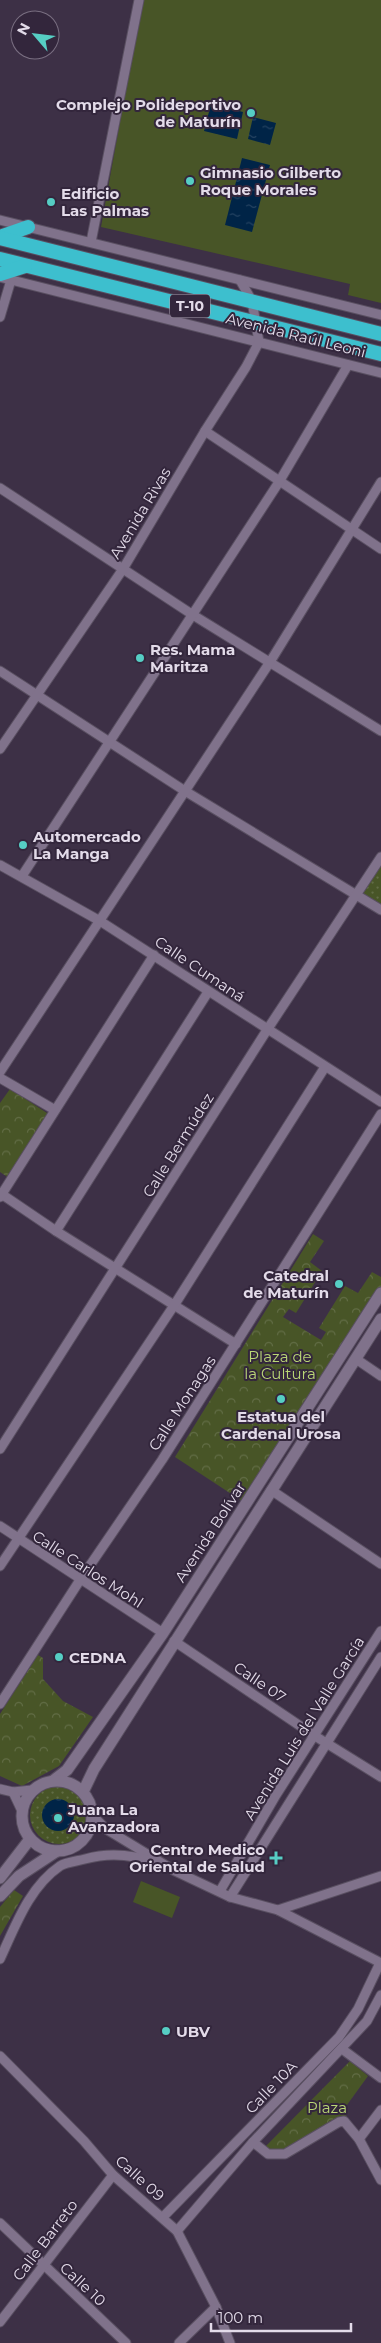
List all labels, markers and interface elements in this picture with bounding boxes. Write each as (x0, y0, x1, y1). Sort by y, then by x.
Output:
north arrow (10, 10, 60, 60)
text: N (13, 20, 34, 38)
place label: Complejo Polideportivo de Maturín (56, 95, 241, 131)
marker: Complejo Polideportivo de Maturín (245, 107, 257, 119)
place label: Gimnasio Gilberto Roque Morales (200, 163, 341, 199)
marker: Gimnasio Gilberto Roque Morales (184, 175, 196, 187)
place label: Edificio Las Palmas (61, 184, 149, 220)
marker: Edificio Las Palmas (45, 196, 57, 208)
road number: T-10 (170, 294, 210, 318)
street label: Avenida Raúl Leoni (224, 308, 368, 362)
street label: Avenida Rivas (105, 464, 175, 562)
place label: Res. Mama Maritza (150, 640, 235, 676)
marker: Res. Mama Maritza (134, 652, 146, 664)
place label: Automercado La Manga (32, 827, 141, 863)
marker: Automercado La Manga (17, 839, 29, 851)
street label: Calle Cumaná (151, 932, 249, 1006)
street label: Calle Bermúdez (138, 1089, 218, 1201)
place label: Catedral de Maturín (243, 1266, 329, 1302)
marker: Catedral de Maturín (333, 1278, 345, 1290)
park label: Plaza de la Cultura (244, 1347, 316, 1383)
street label: Calle Monagas (144, 1352, 220, 1454)
marker: Estatua del Cardenal Urosa (275, 1393, 287, 1405)
place label: Estatua del Cardenal Urosa (221, 1407, 341, 1443)
street label: Avenida Bolívar (170, 1478, 250, 1586)
street label: Calle Carlos Mohl (29, 1526, 147, 1612)
street label: Avenida Luis del Valle García (240, 1633, 368, 1823)
place label: CEDNA (69, 1648, 126, 1667)
marker: CEDNA (53, 1651, 65, 1663)
street label: Calle 07 (230, 1658, 290, 1706)
place label: Juana La Avanzadora (67, 1800, 160, 1836)
marker: Juana La Avanzadora (52, 1812, 64, 1824)
place label: Centro Medico Oriental de Salud (129, 1840, 265, 1876)
marker: Centro Medico Oriental de Salud (269, 1851, 283, 1865)
place label: UBV (176, 2022, 211, 2041)
marker: UBV (160, 2025, 172, 2037)
street label: Calle 10A (241, 2056, 301, 2117)
park label: Plaza (307, 2098, 347, 2117)
street label: Calle 09 (112, 2151, 168, 2205)
street label: Calle Barreto (8, 2196, 82, 2284)
street label: Calle 10 (56, 2258, 110, 2310)
scale bar (211, 2300, 351, 2332)
text: 100 m (218, 2308, 263, 2327)

